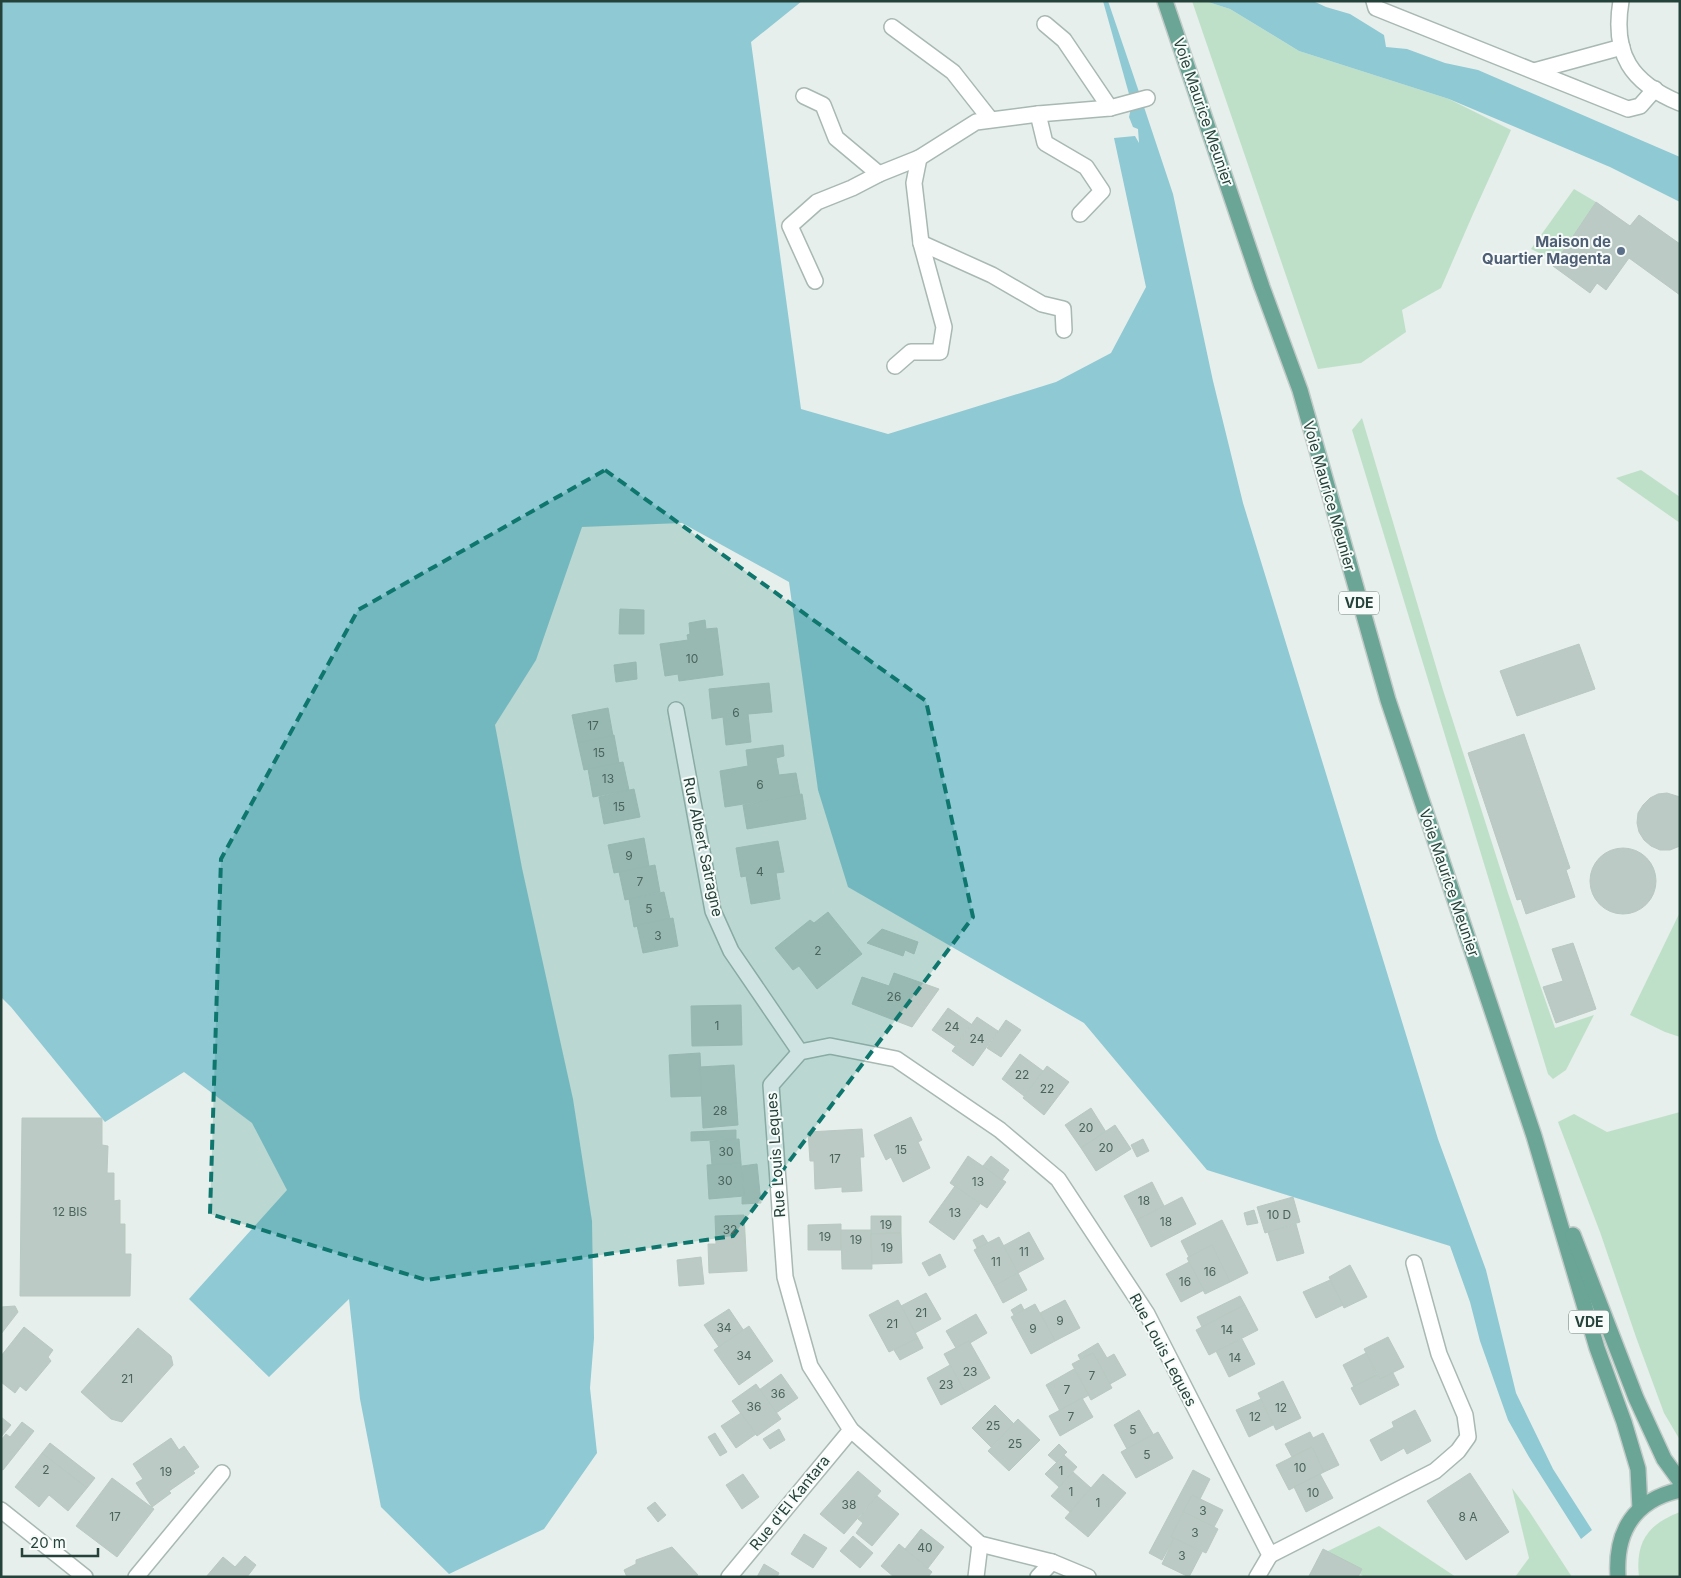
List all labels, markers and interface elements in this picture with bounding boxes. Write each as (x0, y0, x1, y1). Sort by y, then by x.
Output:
street label: Voie Maurice Meunier (1169, 35, 1238, 189)
place label: Maison de Quartier Magenta (1482, 232, 1611, 268)
marker: Maison de Quartier Magenta (1615, 245, 1627, 257)
street label: Voie Maurice Meunier (1299, 419, 1360, 573)
road number: VDE (1339, 592, 1379, 614)
house number: 10 (686, 651, 698, 666)
house number: 6 (732, 705, 740, 720)
house number: 17 (587, 718, 599, 733)
house number: 15 (593, 745, 605, 760)
house number: 13 (602, 771, 614, 786)
street label: Rue Albert Satragne (679, 775, 728, 918)
house number: 6 (756, 777, 764, 792)
house number: 15 (613, 799, 625, 814)
street label: Voie Maurice Meunier (1415, 806, 1484, 960)
house number: 9 (625, 848, 633, 863)
house number: 4 (756, 864, 764, 879)
house number: 7 (637, 874, 644, 889)
house number: 5 (645, 901, 653, 916)
house number: 3 (654, 928, 662, 943)
house number: 2 (814, 943, 822, 958)
house number: 26 (887, 989, 901, 1004)
house number: 1 (715, 1018, 719, 1033)
house number: 24 (945, 1019, 960, 1034)
house number: 24 (970, 1031, 985, 1046)
house number: 22 (1015, 1067, 1029, 1082)
house number: 22 (1040, 1081, 1054, 1096)
street label: Rue Louis Leques (762, 1092, 789, 1218)
house number: 28 (713, 1103, 727, 1118)
house number: 20 (1079, 1120, 1093, 1135)
house number: 20 (1099, 1140, 1113, 1155)
house number: 15 (895, 1142, 907, 1157)
house number: 30 (719, 1144, 733, 1159)
house number: 17 (829, 1151, 841, 1166)
house number: 30 (718, 1173, 732, 1188)
house number: 13 (972, 1174, 984, 1189)
house number: 18 (1138, 1193, 1150, 1208)
house number: 12 BIS (53, 1204, 87, 1219)
house number: 13 (949, 1205, 961, 1220)
house number: 10 D (1267, 1207, 1291, 1222)
house number: 18 (1160, 1214, 1172, 1229)
house number: 19 (880, 1217, 892, 1232)
house number: 32 (723, 1222, 737, 1237)
house number: 19 (819, 1229, 831, 1244)
house number: 19 (850, 1232, 862, 1247)
house number: 19 (881, 1240, 893, 1255)
house number: 11 (1019, 1244, 1029, 1259)
house number: 11 (991, 1254, 1001, 1269)
house number: 16 (1204, 1264, 1216, 1279)
house number: 16 (1179, 1274, 1191, 1289)
street label: Rue Louis Leques (1126, 1290, 1201, 1410)
house number: 21 (915, 1305, 927, 1320)
road number: VDE (1569, 1310, 1609, 1334)
house number: 9 (1056, 1313, 1064, 1328)
house number: 21 (886, 1316, 898, 1331)
house number: 34 (716, 1320, 732, 1335)
house number: 9 (1029, 1321, 1037, 1336)
house number: 14 (1221, 1322, 1234, 1337)
house number: 34 (736, 1348, 752, 1363)
house number: 14 (1229, 1350, 1242, 1365)
house number: 23 (963, 1364, 977, 1379)
house number: 7 (1089, 1368, 1096, 1383)
house number: 21 (121, 1371, 133, 1386)
house number: 23 (939, 1377, 953, 1392)
house number: 7 (1064, 1382, 1071, 1397)
house number: 36 (771, 1386, 785, 1401)
house number: 36 (747, 1399, 761, 1414)
house number: 12 (1275, 1400, 1287, 1415)
house number: 7 (1068, 1409, 1075, 1424)
house number: 12 (1249, 1409, 1261, 1424)
house number: 25 (986, 1418, 1000, 1433)
house number: 5 (1129, 1422, 1137, 1437)
house number: 25 (1008, 1436, 1022, 1451)
house number: 5 (1143, 1447, 1151, 1462)
street label: Rue d'El Kantara (745, 1451, 834, 1554)
house number: 10 (1294, 1460, 1306, 1475)
house number: 2 (42, 1462, 50, 1477)
house number: 1 (1059, 1463, 1063, 1478)
house number: 19 (160, 1464, 172, 1479)
house number: 1 (1069, 1484, 1073, 1499)
house number: 10 (1307, 1485, 1319, 1500)
house number: 1 (1096, 1495, 1100, 1510)
house number: 38 (842, 1497, 856, 1512)
house number: 3 (1199, 1503, 1207, 1518)
house number: 17 (109, 1509, 121, 1524)
house number: 8 A (1458, 1509, 1478, 1524)
house number: 3 (1191, 1525, 1199, 1540)
scale bar (22, 1526, 99, 1558)
text: 20 m (30, 1533, 66, 1552)
house number: 40 (917, 1540, 933, 1555)
house number: 3 (1178, 1548, 1186, 1563)

